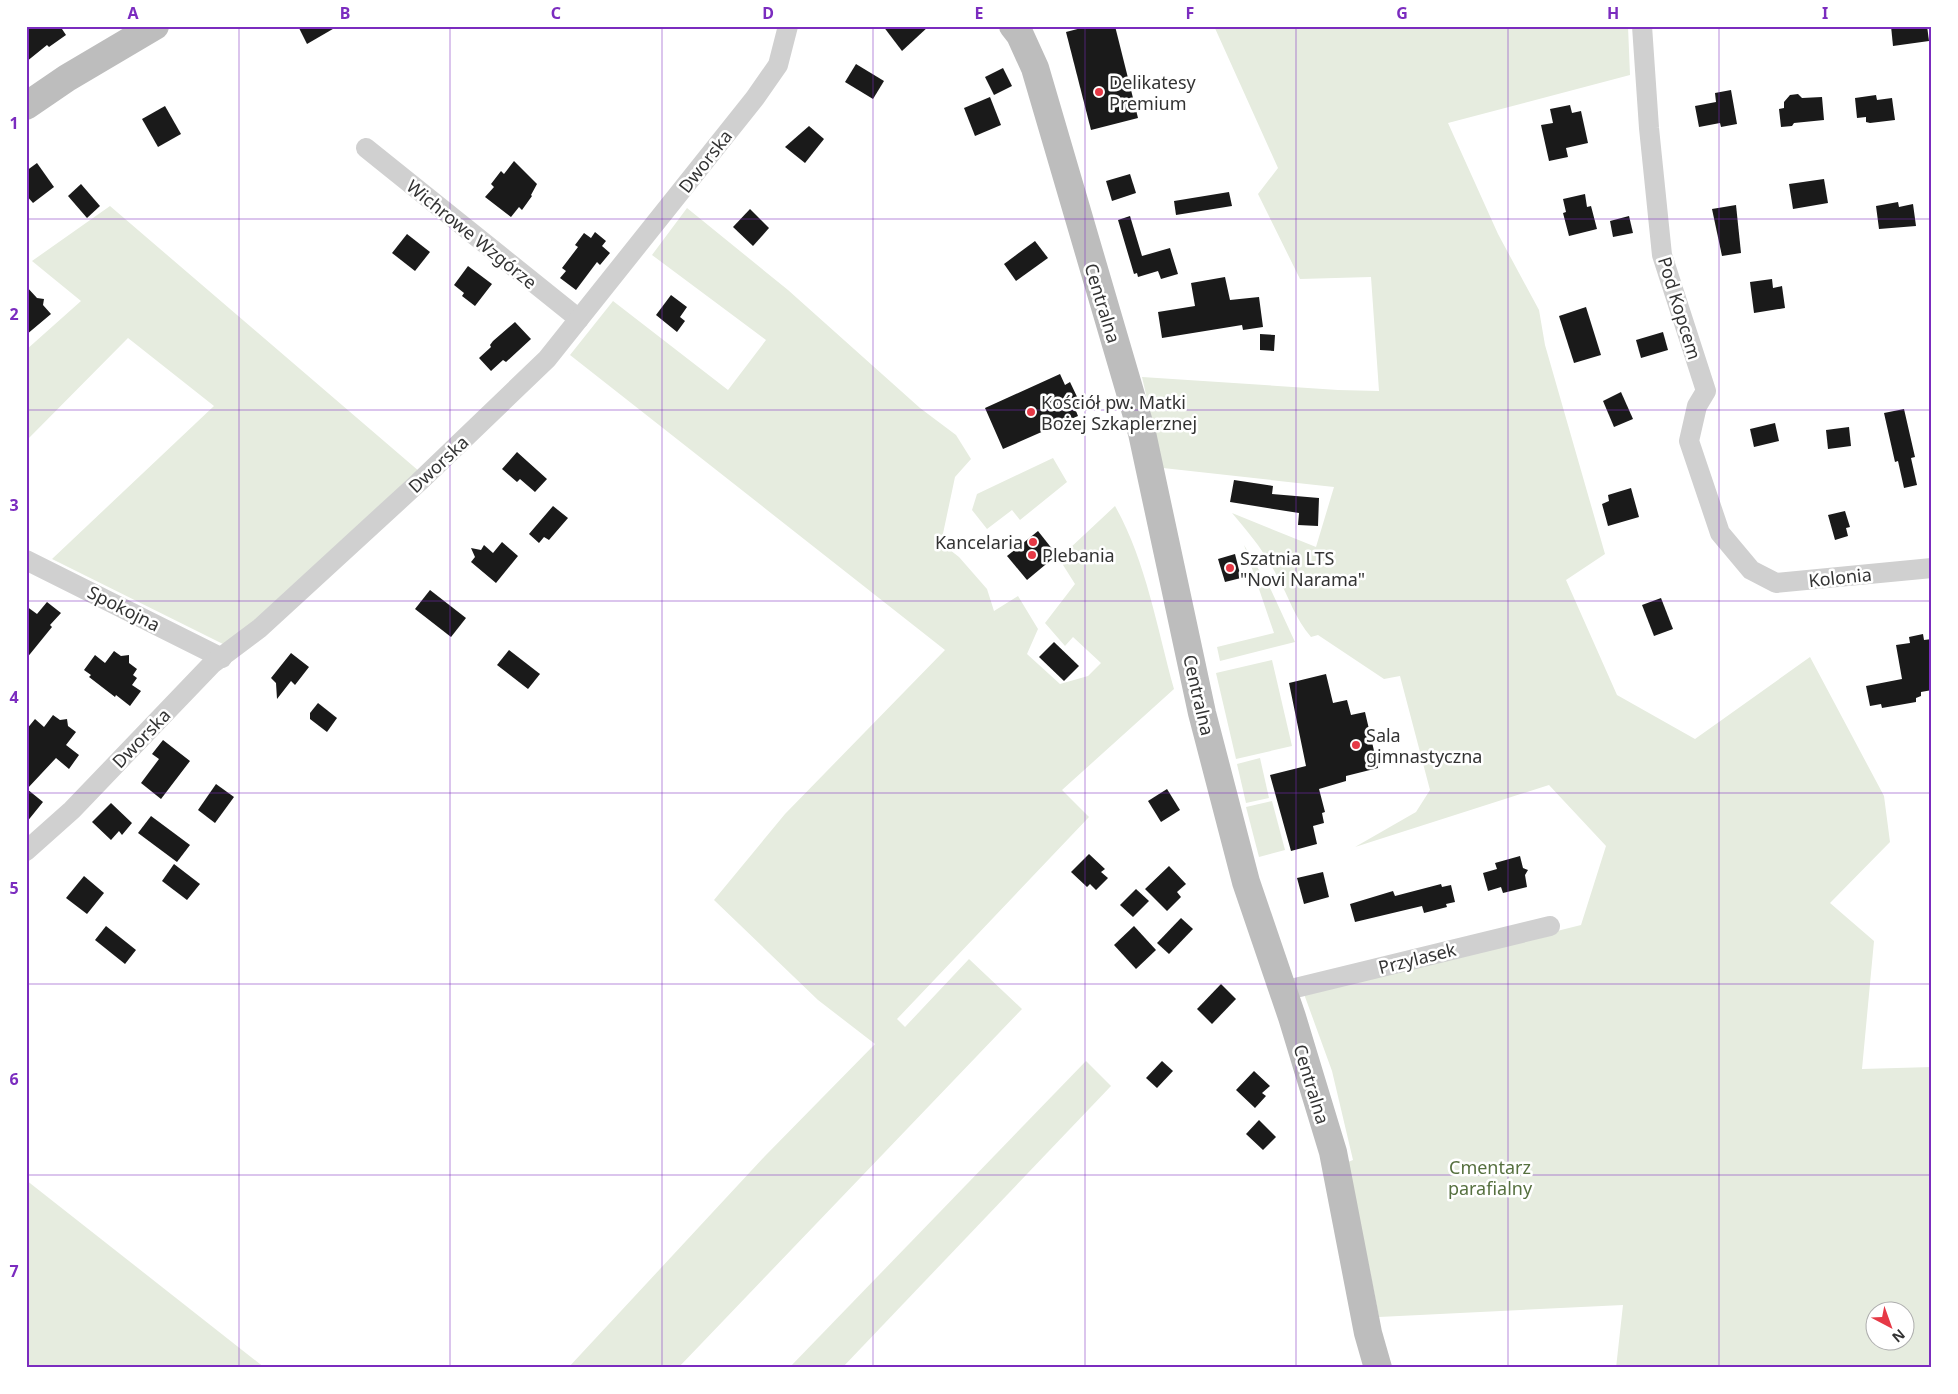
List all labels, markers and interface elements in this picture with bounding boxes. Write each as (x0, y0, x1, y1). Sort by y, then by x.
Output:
text: A (127, 2, 139, 24)
text: B (340, 2, 350, 24)
text: C (551, 2, 561, 24)
text: D (762, 2, 774, 24)
text: E (975, 2, 984, 24)
text: F (1186, 2, 1194, 24)
text: G (1396, 2, 1408, 24)
text: H (1607, 2, 1619, 24)
text: I (1822, 2, 1828, 24)
place label: Delikatesy Premium (1109, 70, 1197, 115)
marker: Delikatesy Premium (1093, 86, 1105, 98)
text: 1 (9, 112, 19, 134)
street label: Dworska (673, 124, 737, 198)
street label: Wichrowe Wzgórze (402, 174, 542, 294)
street label: Pod Kopcem (1653, 254, 1707, 362)
street label: Centralna (1080, 260, 1126, 346)
text: 2 (9, 303, 19, 325)
place label: Kościół pw. Matki Bożej Szkaplerznej (1041, 390, 1197, 435)
marker: Kościół pw. Matki Bożej Szkaplerznej (1025, 406, 1037, 418)
street label: Dworska (403, 430, 473, 498)
text: 3 (9, 494, 19, 516)
place label: Kancelaria (935, 530, 1023, 554)
marker: Kancelaria (1027, 536, 1039, 548)
place label: Plebania (1042, 543, 1115, 567)
place label: Szatnia LTS "Novi Narama" (1240, 546, 1365, 591)
marker: Plebania (1026, 549, 1038, 561)
marker: Szatnia LTS "Novi Narama" (1224, 562, 1236, 574)
street label: Kolonia (1807, 562, 1873, 592)
street label: Spokojna (84, 580, 164, 636)
street label: Centralna (1178, 652, 1220, 738)
text: 4 (9, 686, 19, 708)
street label: Dworska (107, 703, 175, 773)
place label: Sala gimnastyczna (1366, 723, 1482, 768)
marker: Sala gimnastyczna (1350, 739, 1362, 751)
text: 5 (9, 877, 19, 899)
street label: Przylasek (1376, 937, 1459, 979)
street label: Centralna (1289, 1041, 1335, 1127)
text: 6 (9, 1068, 19, 1090)
park label: Cmentarz parafialny (1448, 1155, 1533, 1200)
text: 7 (9, 1260, 19, 1282)
north arrow (1866, 1302, 1916, 1352)
text: N (1888, 1325, 1909, 1347)

